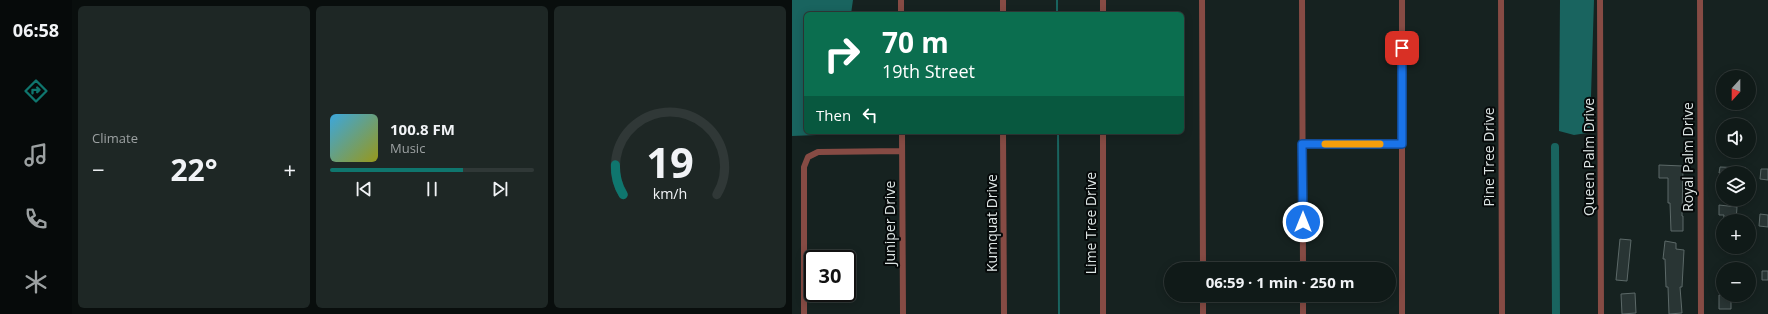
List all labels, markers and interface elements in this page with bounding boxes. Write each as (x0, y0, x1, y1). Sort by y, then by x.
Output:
text: 06:58 (13, 18, 59, 42)
text: 70 m (882, 23, 949, 61)
icon: right (816, 28, 868, 80)
pin (1385, 31, 1419, 65)
icon: arrive (1391, 37, 1413, 59)
text: 19th Street (882, 59, 975, 83)
north arrow (1716, 70, 1756, 110)
map controls (1716, 70, 1756, 302)
icon: directions (22, 77, 50, 105)
street label: Queen Palm Drive (1579, 98, 1598, 216)
street label: Royal Palm Drive (1678, 102, 1697, 212)
icon: left (859, 104, 881, 126)
text: Then (816, 105, 851, 125)
street label: Pine Tree Drive (1479, 107, 1498, 207)
button: sound (1716, 118, 1756, 158)
text: 100.8 FM (390, 119, 455, 139)
text: Climate (92, 129, 138, 147)
text: 19 (646, 134, 694, 190)
text: Music (390, 139, 425, 157)
icon: music (22, 141, 50, 169)
text: 22° (170, 149, 218, 190)
text: − (92, 154, 105, 184)
text: + (283, 154, 296, 184)
button: layers (1716, 166, 1756, 206)
street label: Lime Tree Drive (1081, 172, 1100, 274)
street label: Kumquat Drive (982, 174, 1001, 272)
icon: previous (353, 178, 375, 200)
icon: pause (421, 178, 443, 200)
icon: next (489, 178, 511, 200)
street label: Juniper Drive (880, 181, 899, 267)
text: km/h (653, 184, 687, 203)
position arrow (1282, 201, 1324, 243)
icon: phone (22, 205, 50, 233)
button: + (1716, 214, 1756, 254)
speed limit sign: 30 (804, 250, 856, 302)
button: − (1716, 262, 1756, 302)
icon: climate (22, 268, 50, 296)
text: 06:59 · 1 min · 250 m (1206, 272, 1354, 292)

